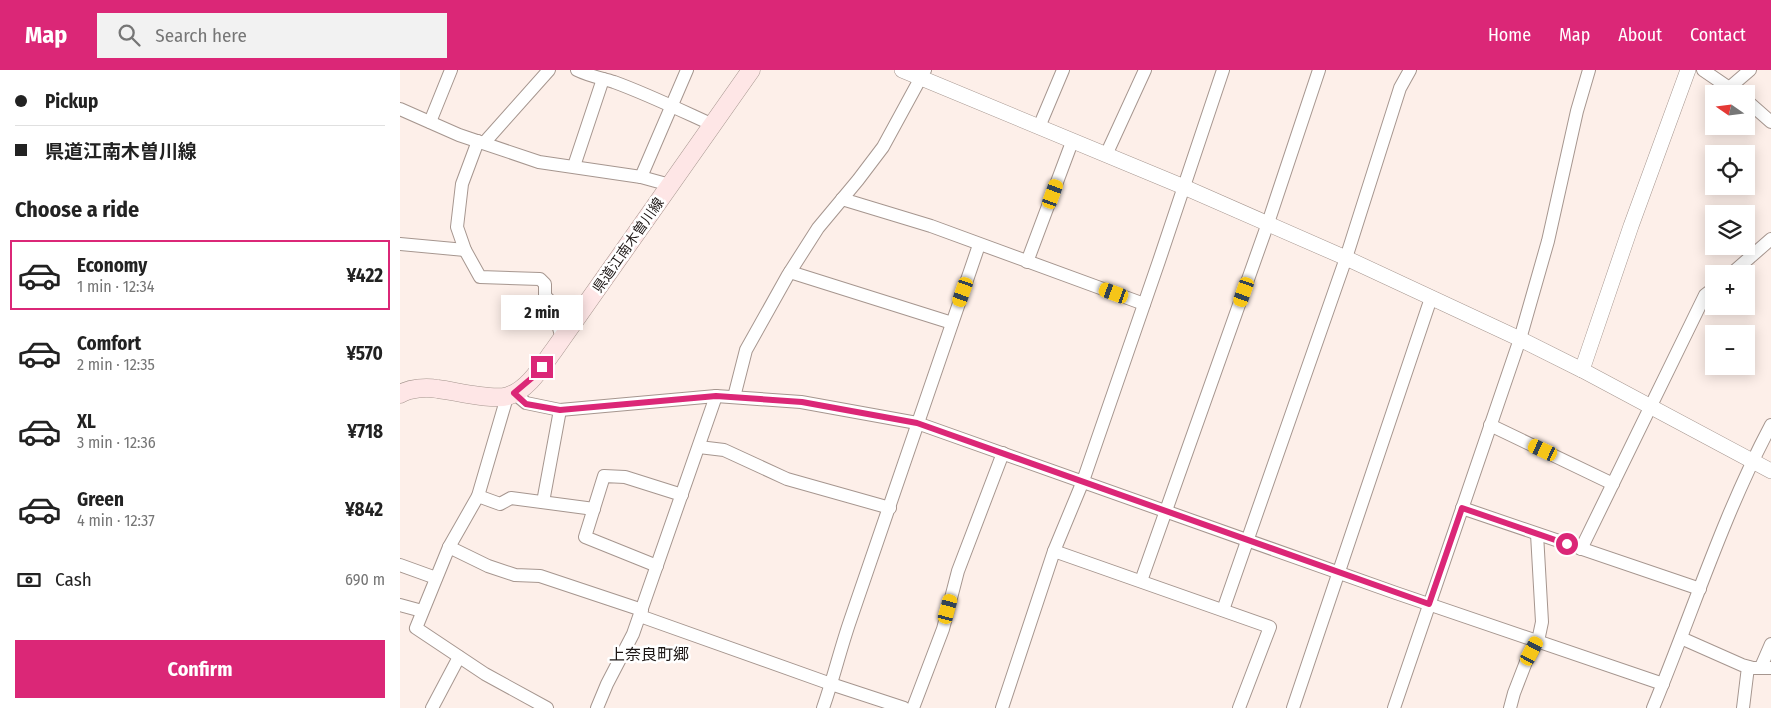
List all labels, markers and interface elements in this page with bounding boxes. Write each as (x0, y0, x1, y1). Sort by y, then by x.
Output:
search box (97, 13, 447, 58)
text: Map (25, 21, 67, 49)
icon: search (115, 21, 143, 49)
text: Search here (155, 24, 247, 47)
text: Home (1488, 24, 1531, 46)
text: Map (1559, 24, 1590, 46)
text: About (1618, 24, 1662, 46)
text: Contact (1690, 24, 1746, 46)
north arrow (1705, 85, 1755, 135)
map controls (1705, 85, 1755, 375)
text: Pickup (45, 90, 98, 113)
text: 県道江南木曽川線 (45, 140, 197, 163)
button: locate (1705, 145, 1755, 195)
car (1040, 177, 1065, 211)
street label: 県道江南木曽川線 (589, 195, 667, 296)
text: Choose a ride (15, 196, 139, 223)
button: layers (1705, 205, 1755, 255)
icon: car (17, 253, 62, 298)
text: Economy (77, 254, 147, 277)
text: ¥422 (346, 264, 383, 287)
button: + (1705, 265, 1755, 315)
car (951, 275, 974, 309)
car (1232, 275, 1255, 309)
text: 1 min · 12:34 (77, 277, 154, 296)
car (1097, 281, 1130, 305)
callout: 2 min (501, 294, 583, 330)
text: 2 min (524, 303, 560, 322)
button: − (1705, 325, 1755, 375)
icon: car (17, 331, 62, 376)
text: Comfort (77, 332, 141, 355)
text: ¥570 (346, 342, 383, 365)
text: 2 min · 12:35 (77, 355, 155, 374)
route end (531, 356, 553, 378)
icon: car (17, 409, 62, 454)
text: XL (77, 410, 96, 433)
text: ¥718 (347, 420, 383, 443)
text: 3 min · 12:36 (77, 433, 156, 452)
car (1526, 437, 1559, 463)
icon: car (17, 487, 62, 532)
text: Green (77, 488, 124, 511)
text: ¥842 (345, 498, 383, 521)
text: 4 min · 12:37 (77, 511, 155, 530)
route start (1556, 533, 1578, 555)
icon: cash (15, 566, 43, 594)
text: Cash (55, 568, 92, 591)
text: 690 m (345, 570, 385, 589)
car (936, 593, 959, 625)
car (1518, 634, 1545, 668)
button: Confirm (15, 640, 385, 698)
district label: 上奈良町郷 (609, 645, 689, 664)

